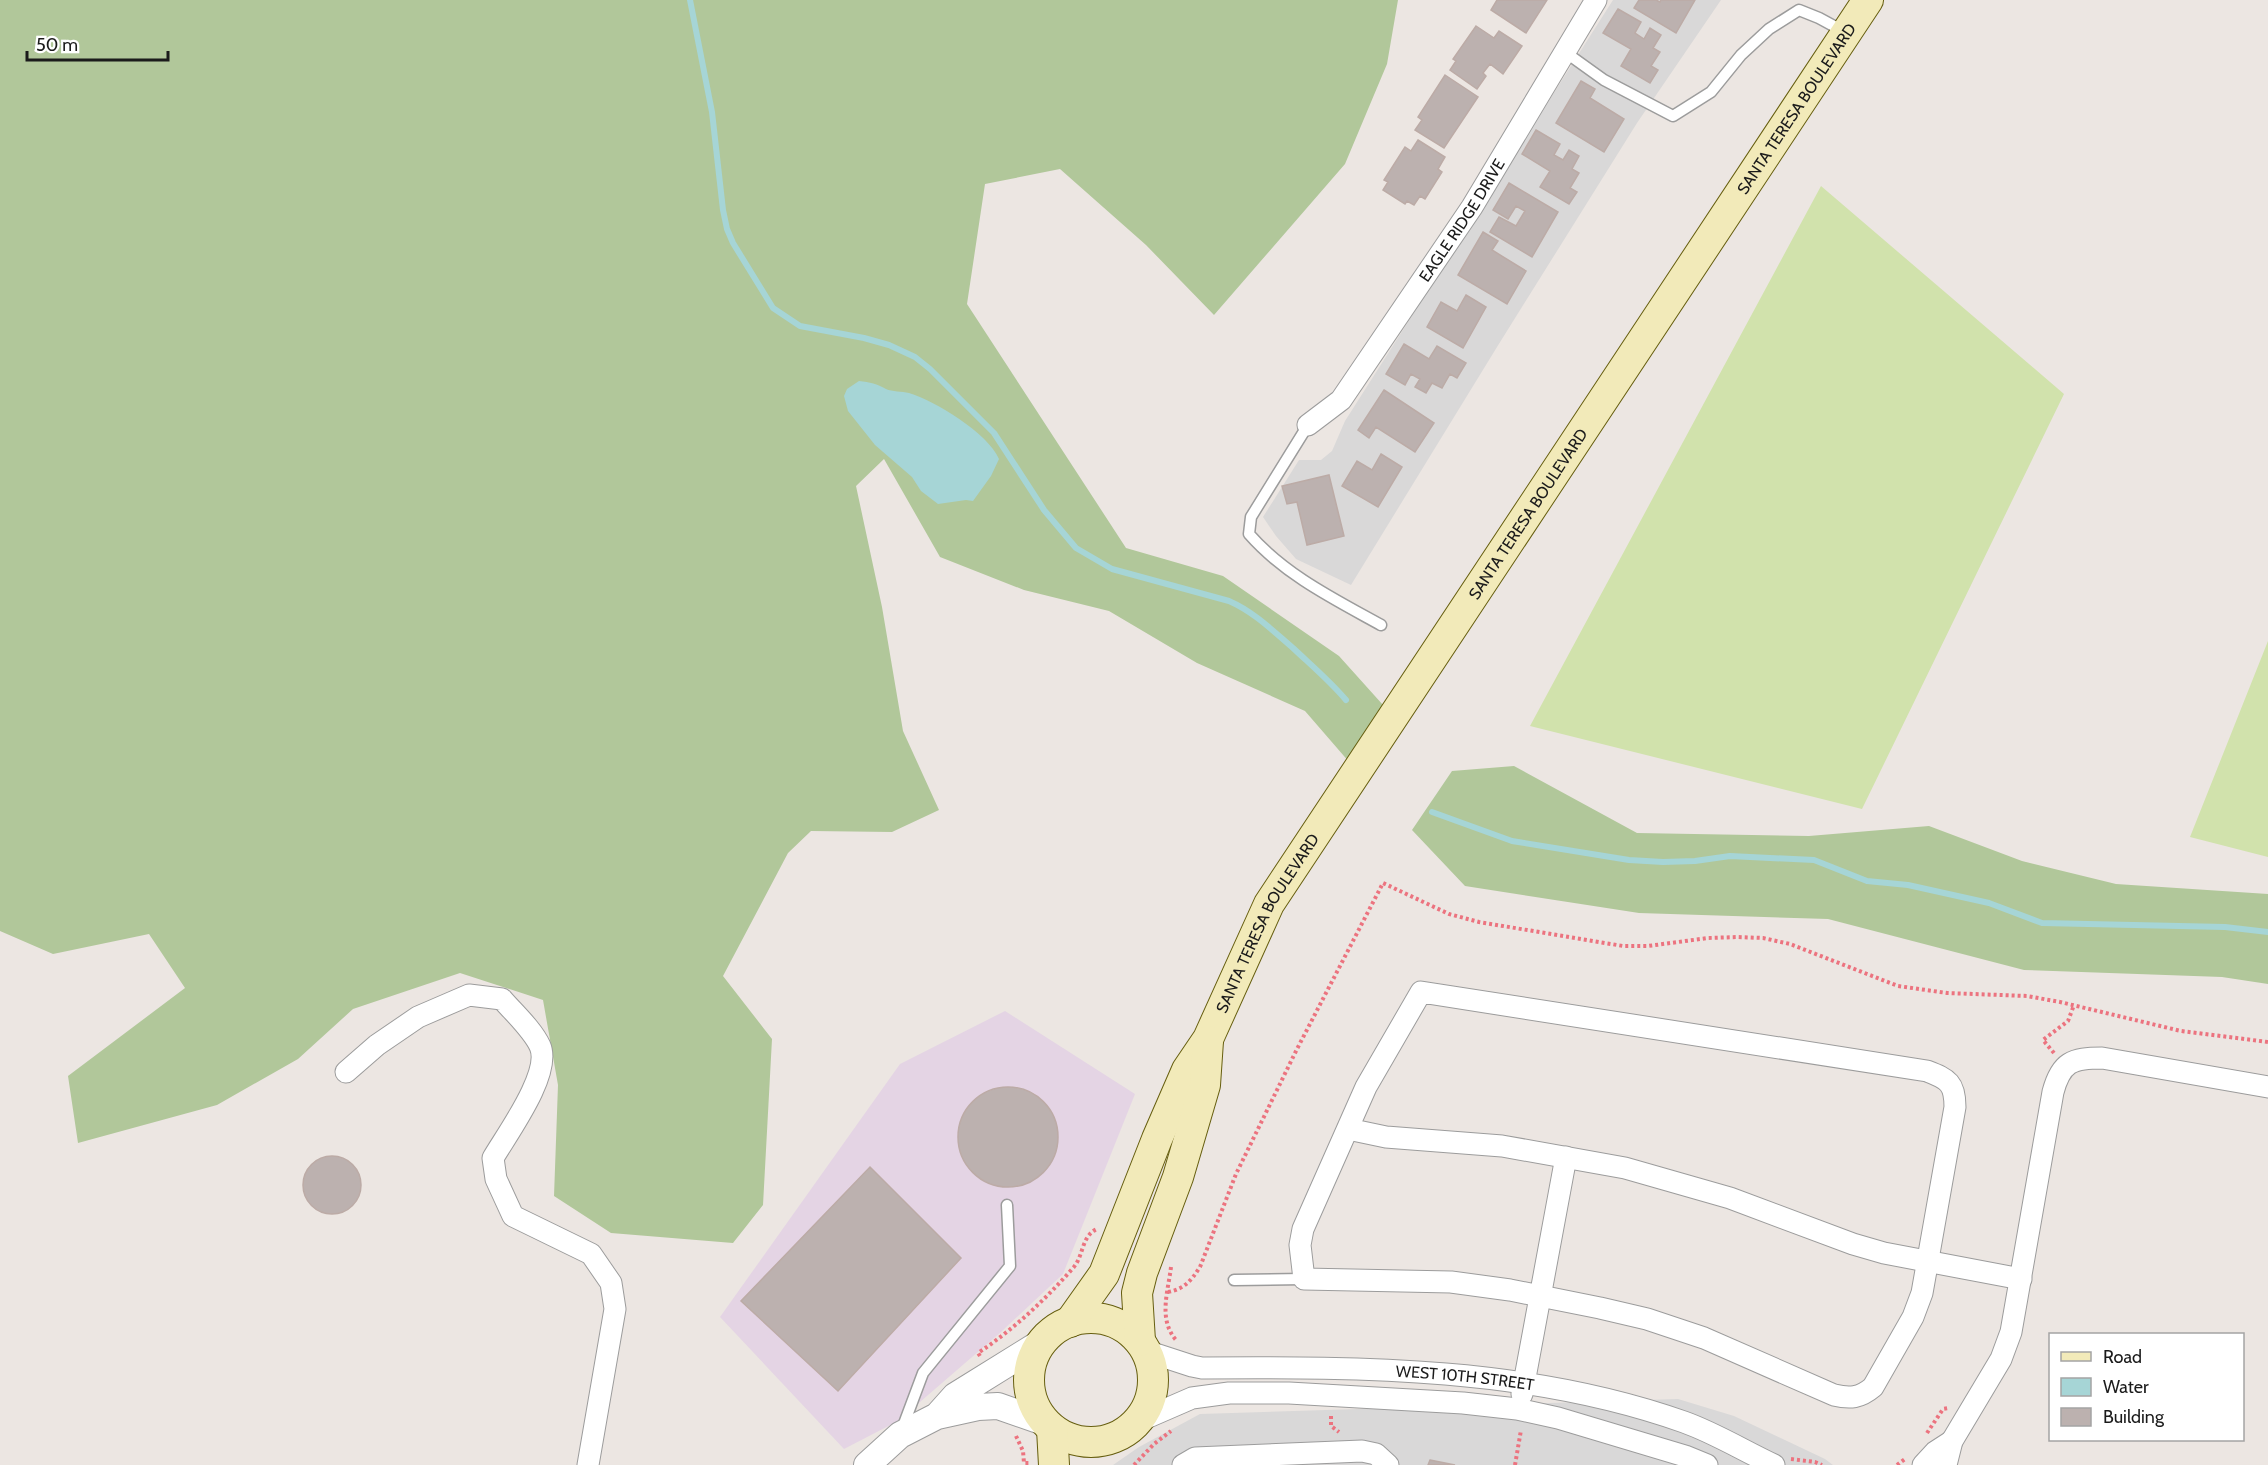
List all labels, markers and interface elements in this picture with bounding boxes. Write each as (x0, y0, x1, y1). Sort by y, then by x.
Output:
street label: SANTA TERESA BOULEVARD (1733, 20, 1860, 198)
scale bar (27, 24, 168, 62)
text: 50 m (36, 34, 78, 56)
street label: EAGLE RIDGE DRIVE (1415, 155, 1509, 285)
street label: SANTA TERESA BOULEVARD (1465, 425, 1592, 603)
street label: SANTA TERESA BOULEVARD (1212, 830, 1323, 1016)
legend (2049, 1333, 2244, 1441)
text: Road (2103, 1346, 2142, 1368)
street label: WEST 10TH STREET (1395, 1362, 1536, 1395)
text: Water (2103, 1376, 2149, 1398)
text: Building (2103, 1406, 2165, 1428)

